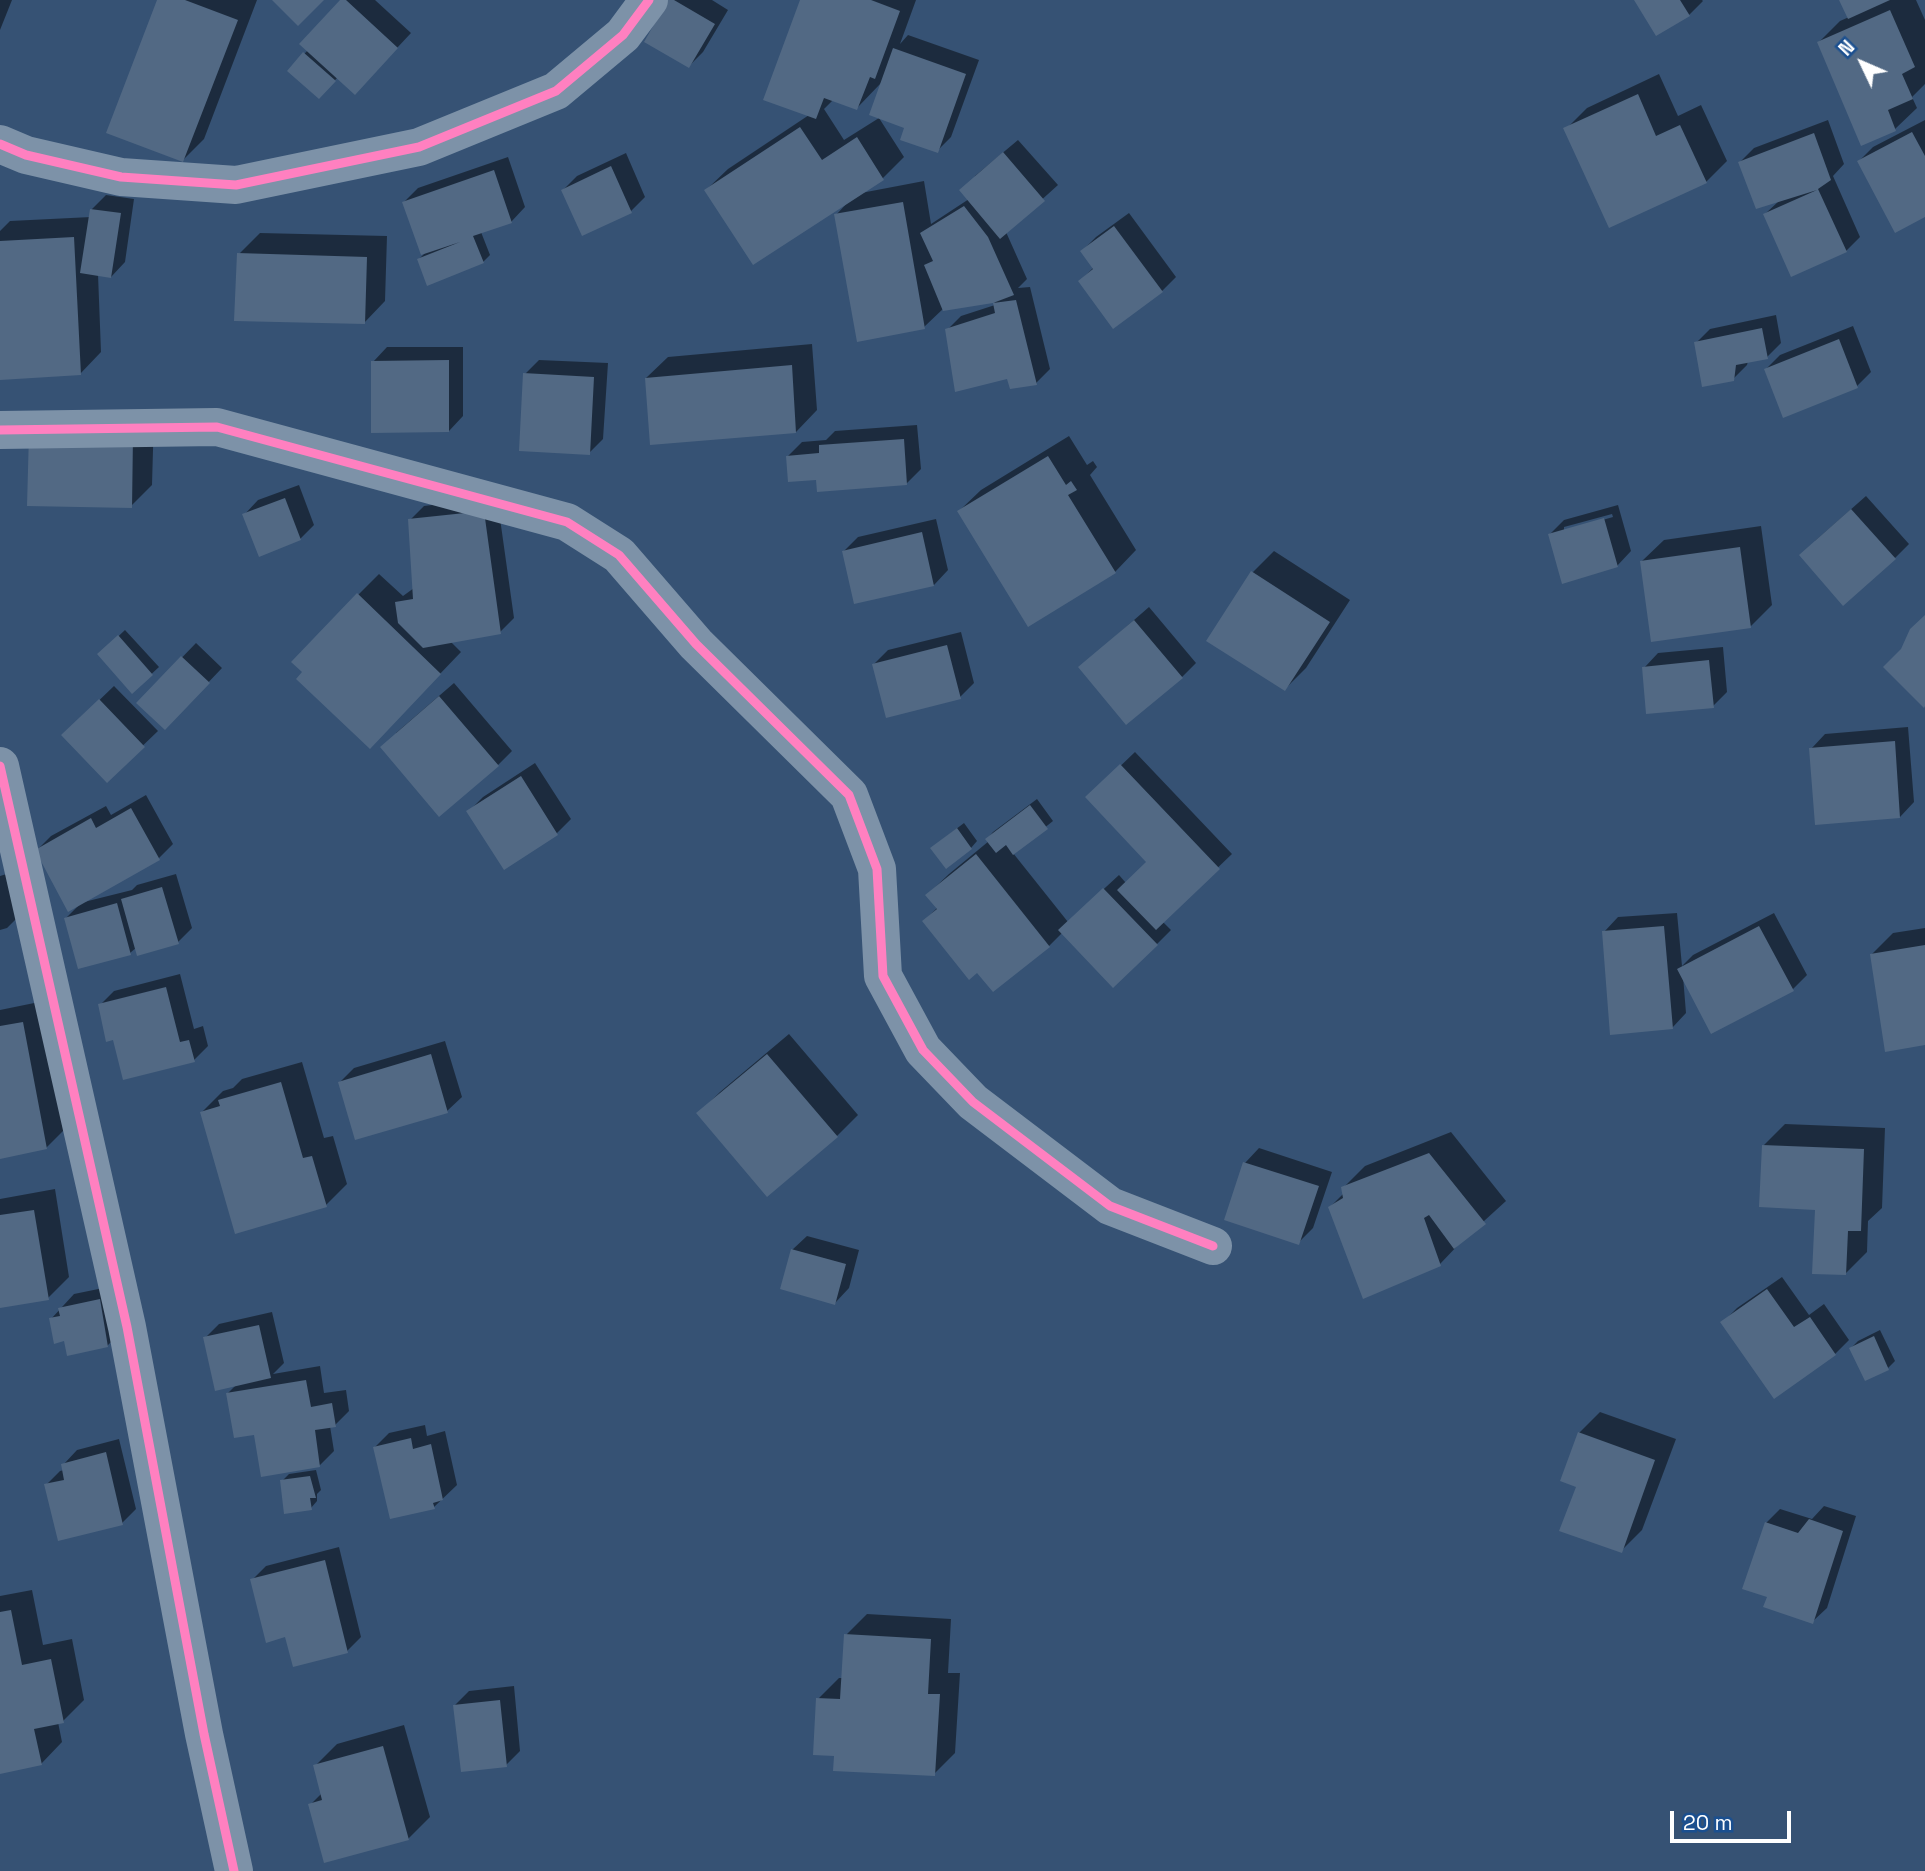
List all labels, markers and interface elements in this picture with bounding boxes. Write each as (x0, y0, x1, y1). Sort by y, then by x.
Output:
north arrow (1827, 28, 1897, 98)
text: N (1833, 35, 1860, 61)
scale bar (1673, 1798, 1794, 1842)
text: 20 m (1683, 1809, 1733, 1836)

